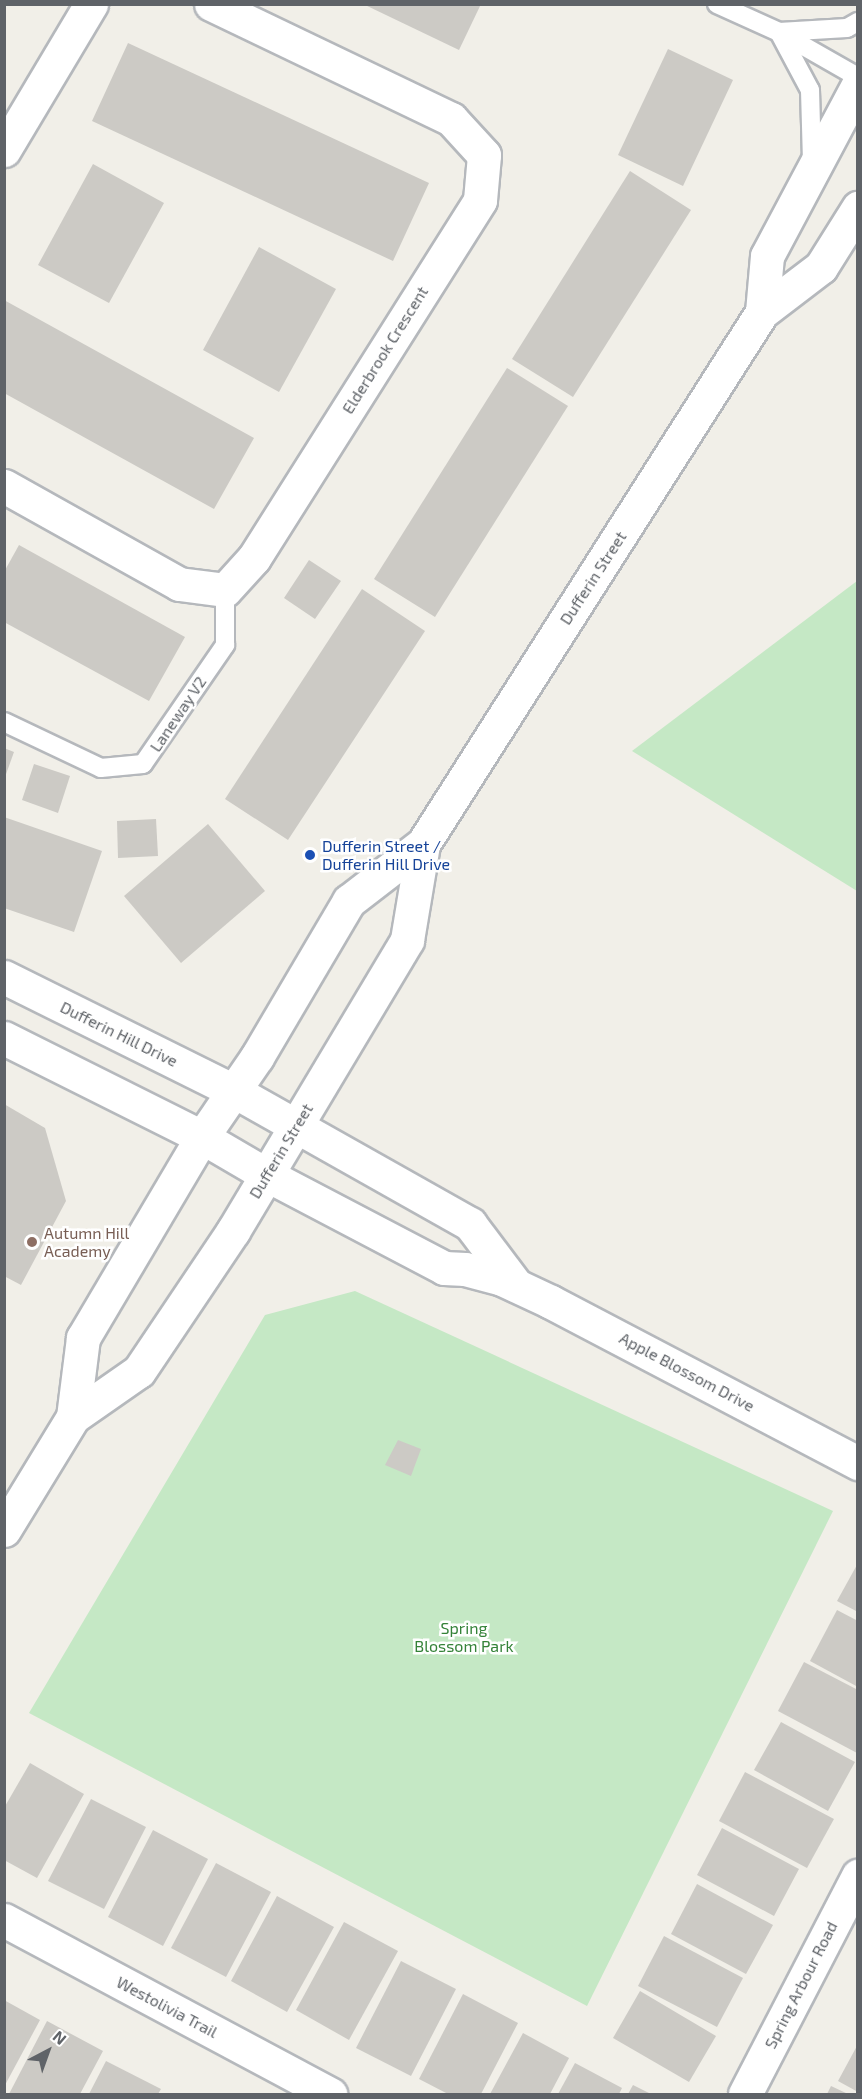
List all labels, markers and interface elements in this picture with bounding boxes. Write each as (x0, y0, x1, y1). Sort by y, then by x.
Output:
street label: Elderbrook Crescent (338, 283, 432, 417)
street label: Dufferin Street (556, 528, 630, 628)
street label: Laneway V2 (146, 672, 210, 756)
place label: Dufferin Street / Dufferin Hill Drive (322, 836, 451, 874)
marker: Dufferin Street / Dufferin Hill Drive (303, 848, 317, 862)
street label: Dufferin Hill Drive (57, 997, 181, 1071)
street label: Dufferin Street (245, 1100, 317, 1202)
place label: Autumn Hill Academy (44, 1223, 129, 1261)
marker: Autumn Hill Academy (25, 1235, 39, 1249)
street label: Apple Blossom Drive (616, 1328, 758, 1416)
park label: Spring Blossom Park (414, 1618, 514, 1656)
street label: Spring Arbour Road (760, 1918, 842, 2052)
street label: Westolivia Trail (113, 1972, 221, 2042)
north arrow (18, 2021, 78, 2081)
text: N (50, 2026, 71, 2048)

